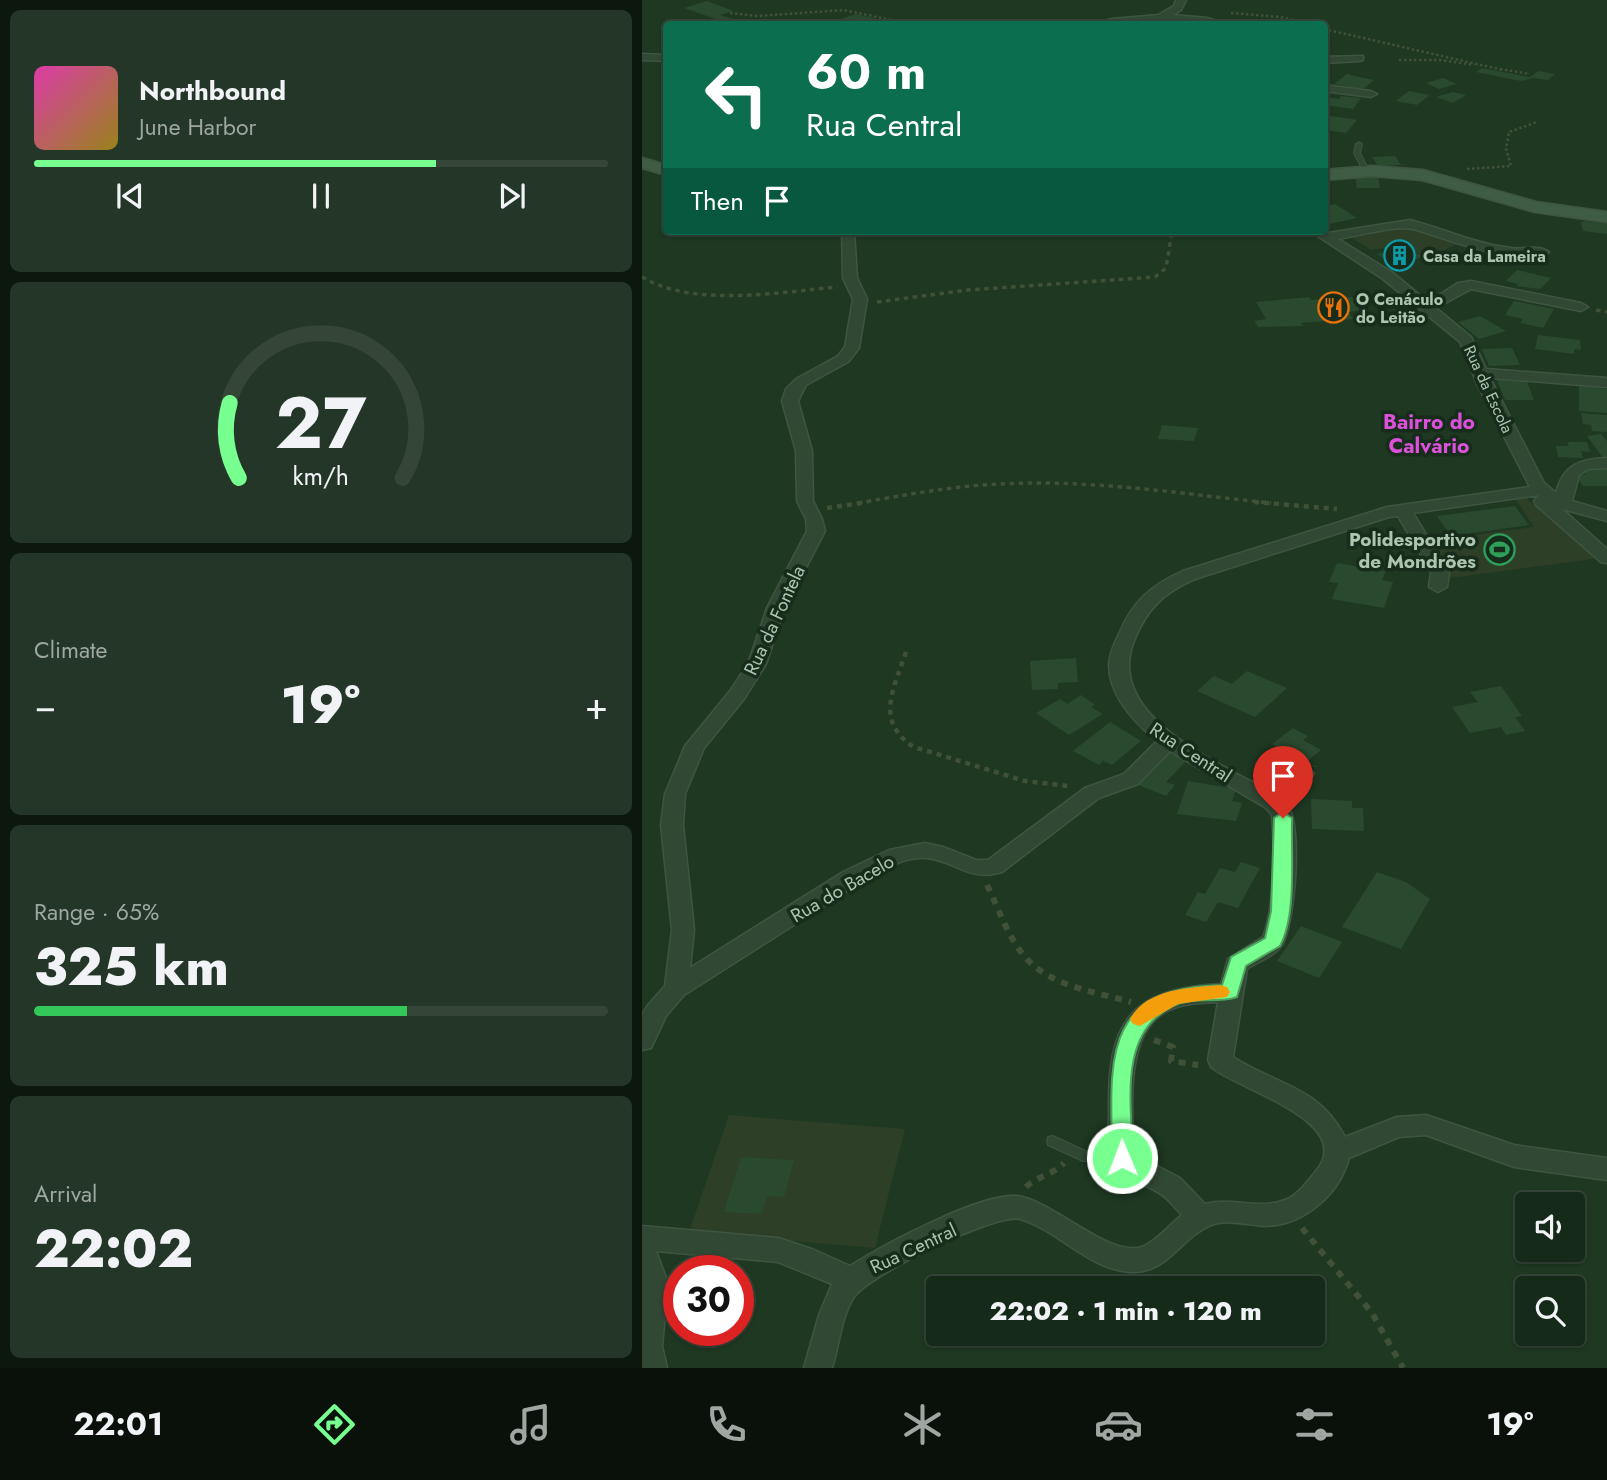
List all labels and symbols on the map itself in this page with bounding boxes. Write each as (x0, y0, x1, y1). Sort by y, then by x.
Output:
building icon: Casa da Lameira (1383, 239, 1417, 273)
place label: Casa da Lameira (1423, 245, 1546, 268)
place label: O Cenáculo do Leitão (1356, 288, 1443, 329)
restaurant icon: O Cenáculo do Leitão (1316, 291, 1350, 325)
street label: Rua da Escola (1458, 342, 1519, 437)
district label: Bairro do Calvário (1383, 407, 1475, 461)
place label: Polidesportivo de Mondrões (1349, 526, 1476, 575)
sports icon: Polidesportivo de Mondrões (1482, 533, 1516, 567)
street label: Rua da Fontela (737, 561, 812, 680)
street label: Rua Central (1144, 716, 1237, 789)
pin (1253, 746, 1313, 818)
street label: Rua do Bacelo (785, 848, 899, 929)
position arrow (1085, 1121, 1159, 1195)
street label: Rua Central (865, 1217, 961, 1280)
speed limit sign: 30 (663, 1255, 754, 1346)

